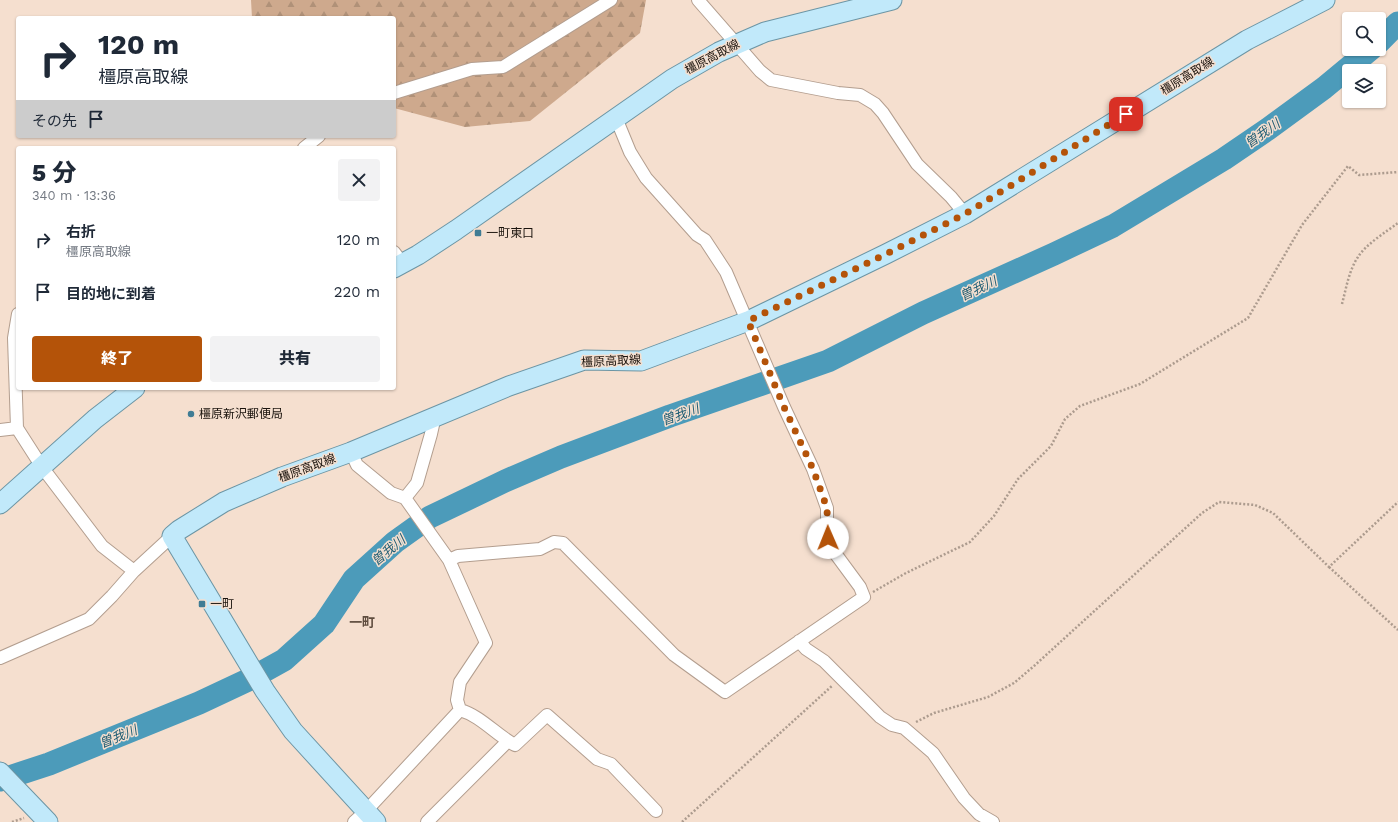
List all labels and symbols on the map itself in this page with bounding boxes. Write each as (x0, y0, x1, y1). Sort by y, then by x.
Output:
street label: 橿原高取線 (682, 37, 742, 77)
street label: 橿原高取線 (1158, 54, 1216, 98)
pin (1109, 97, 1143, 131)
water label: 曽我川 (1242, 115, 1284, 151)
place label: 一町東口 (486, 226, 534, 240)
marker: 一町東口 (473, 228, 483, 238)
water label: 曽我川 (957, 273, 1001, 303)
street label: 橿原高取線 (581, 352, 641, 370)
water label: 曽我川 (659, 400, 703, 428)
place label: 橿原新沢郵便局 (199, 407, 283, 421)
marker: 橿原新沢郵便局 (186, 409, 196, 419)
street label: 橿原高取線 (276, 451, 338, 485)
position arrow (807, 517, 849, 559)
water label: 曽我川 (369, 531, 410, 569)
place label: 一町 (210, 597, 234, 611)
marker: 一町 (197, 599, 207, 609)
district label: 一町 (349, 615, 375, 630)
water label: 曽我川 (97, 721, 141, 751)

